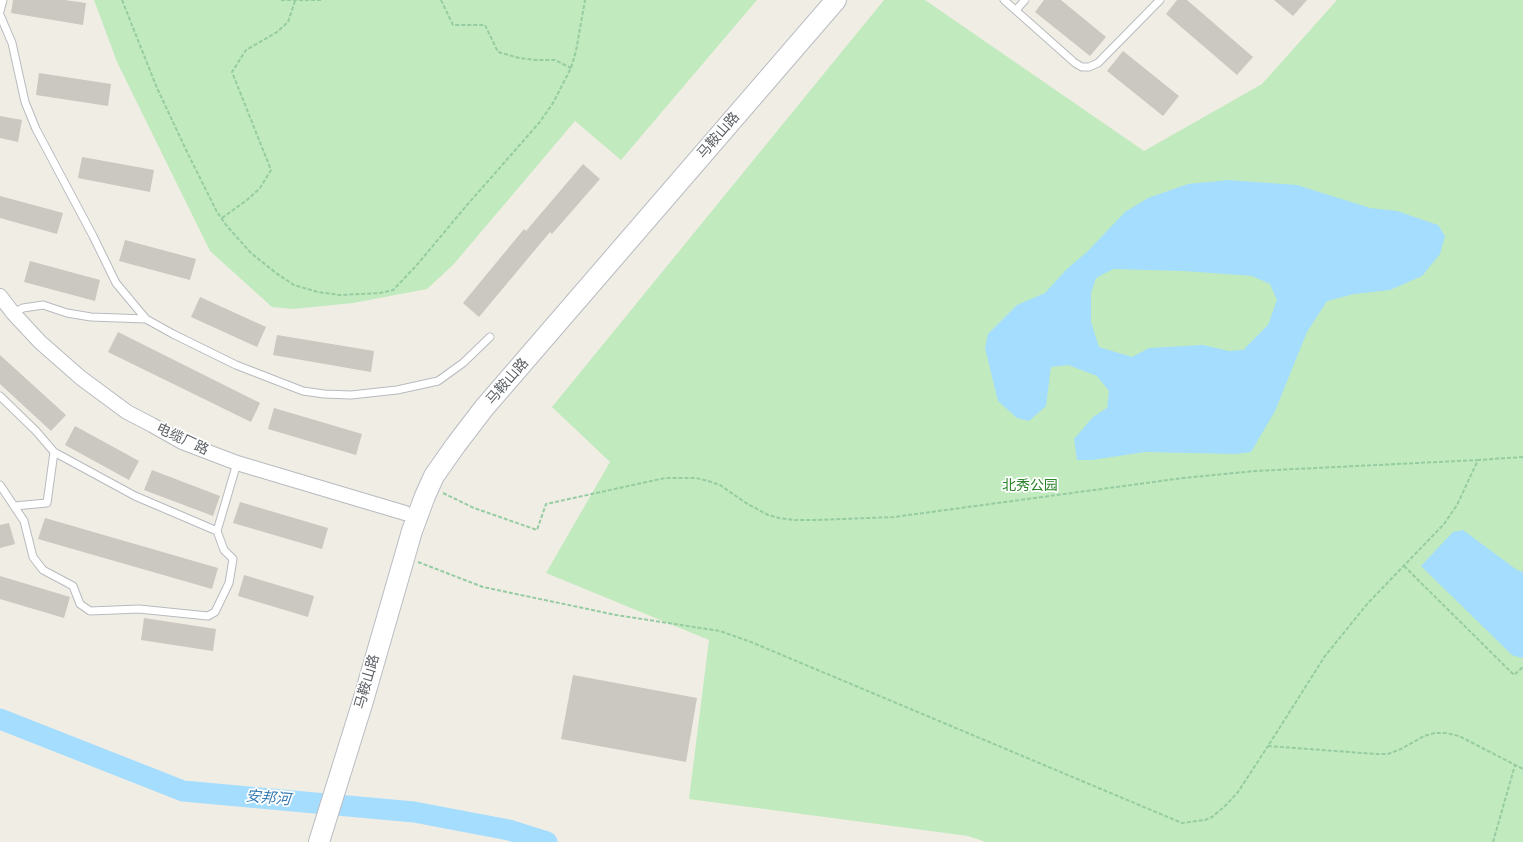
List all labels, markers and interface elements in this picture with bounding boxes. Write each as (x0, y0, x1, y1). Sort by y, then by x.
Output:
street label: 马鞍山路 (694, 109, 744, 163)
street label: 马鞍山路 (483, 355, 533, 409)
street label: 电缆厂路 (153, 421, 211, 459)
park label: 北秀公园 (1002, 479, 1058, 495)
street label: 马鞍山路 (352, 653, 384, 711)
water label: 安邦河 (245, 788, 291, 810)

